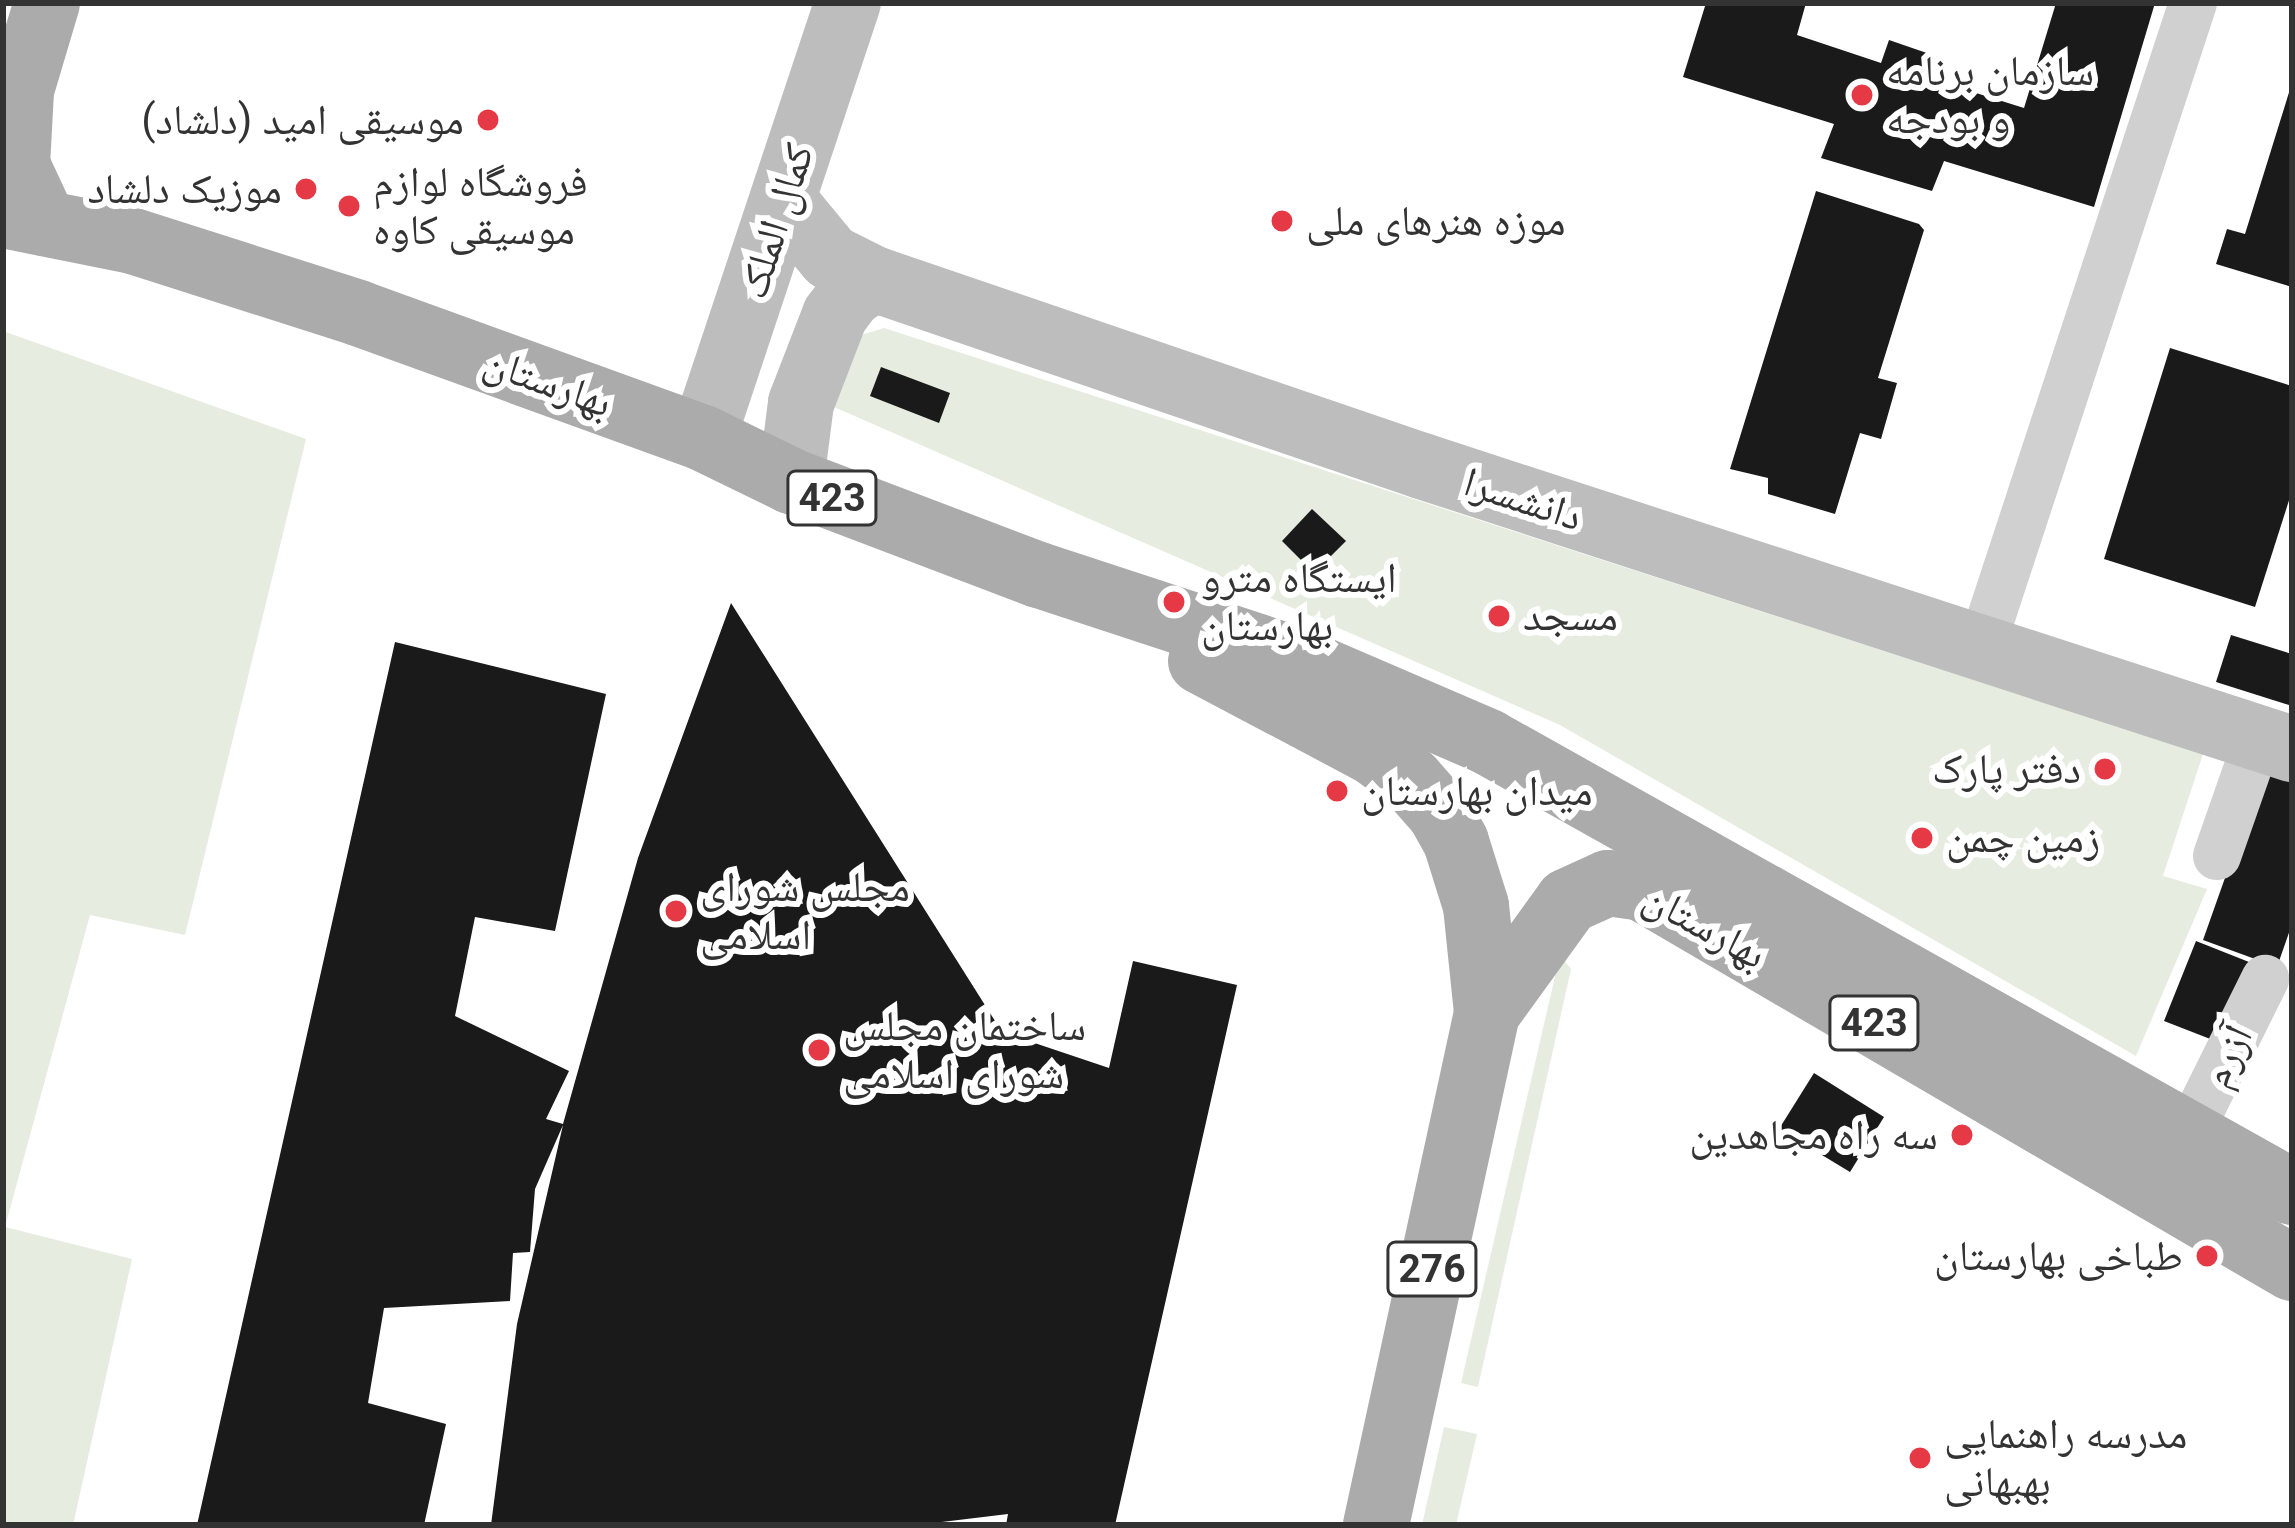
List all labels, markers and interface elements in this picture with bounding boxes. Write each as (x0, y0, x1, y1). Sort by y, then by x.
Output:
place label: سازمان برنامه و بودجه (1886, 46, 2094, 144)
marker: سازمان برنامه و بودجه (1849, 82, 1875, 108)
place label: موسیقی امید (دلشاد) (141, 95, 464, 145)
marker: موسیقی امید (دلشاد) (475, 107, 501, 133)
street label: کمال الملک (727, 137, 825, 305)
place label: فروشگاه لوازم موسیقی کاوه (373, 157, 588, 255)
place label: موزیک دلشاد (87, 164, 282, 214)
marker: موزیک دلشاد (293, 176, 319, 202)
marker: فروشگاه لوازم موسیقی کاوه (336, 193, 362, 219)
place label: موزه هنرهای ملی (1306, 196, 1566, 246)
marker: موزه هنرهای ملی (1269, 208, 1295, 234)
street label: بهارستان (477, 336, 619, 428)
street label: دانشسرا (1457, 456, 1589, 542)
road number: 423 (784, 465, 880, 531)
place label: ایستگاه مترو بهارستان (1201, 553, 1397, 652)
marker: ایستگاه مترو بهارستان (1158, 586, 1190, 618)
place label: مسجد (1523, 591, 1618, 641)
marker: مسجد (1486, 603, 1512, 629)
place label: دفتر پارک (1932, 744, 2081, 794)
marker: دفتر پارک (2092, 756, 2118, 782)
place label: میدان بهارستان (1361, 766, 1593, 816)
marker: میدان بهارستان (1324, 778, 1350, 804)
place label: زمین چمن (1946, 813, 2100, 863)
marker: زمین چمن (1909, 825, 1935, 851)
place label: مجلس شورای اسلامی (700, 862, 910, 960)
street label: بهارستان (1635, 872, 1775, 980)
marker: مجلس شورای اسلامی (663, 898, 689, 924)
road number: 423 (1826, 990, 1922, 1056)
place label: ساختمان مجلس شورای اسلامی (843, 1001, 1086, 1100)
street label: آزرم (2191, 1017, 2263, 1095)
marker: ساختمان مجلس شورای اسلامی (806, 1037, 832, 1063)
place label: سه راه مجاهدین (1689, 1110, 1938, 1160)
marker: سه راه مجاهدین (1949, 1122, 1975, 1148)
place label: طباخی بهارستان (1934, 1231, 2183, 1281)
road number: 276 (1384, 1236, 1480, 1302)
marker: طباخی بهارستان (2194, 1243, 2220, 1269)
place label: مدرسه راهنمایی بهبهانی (1944, 1409, 2187, 1508)
marker: مدرسه راهنمایی بهبهانی (1907, 1445, 1933, 1471)

